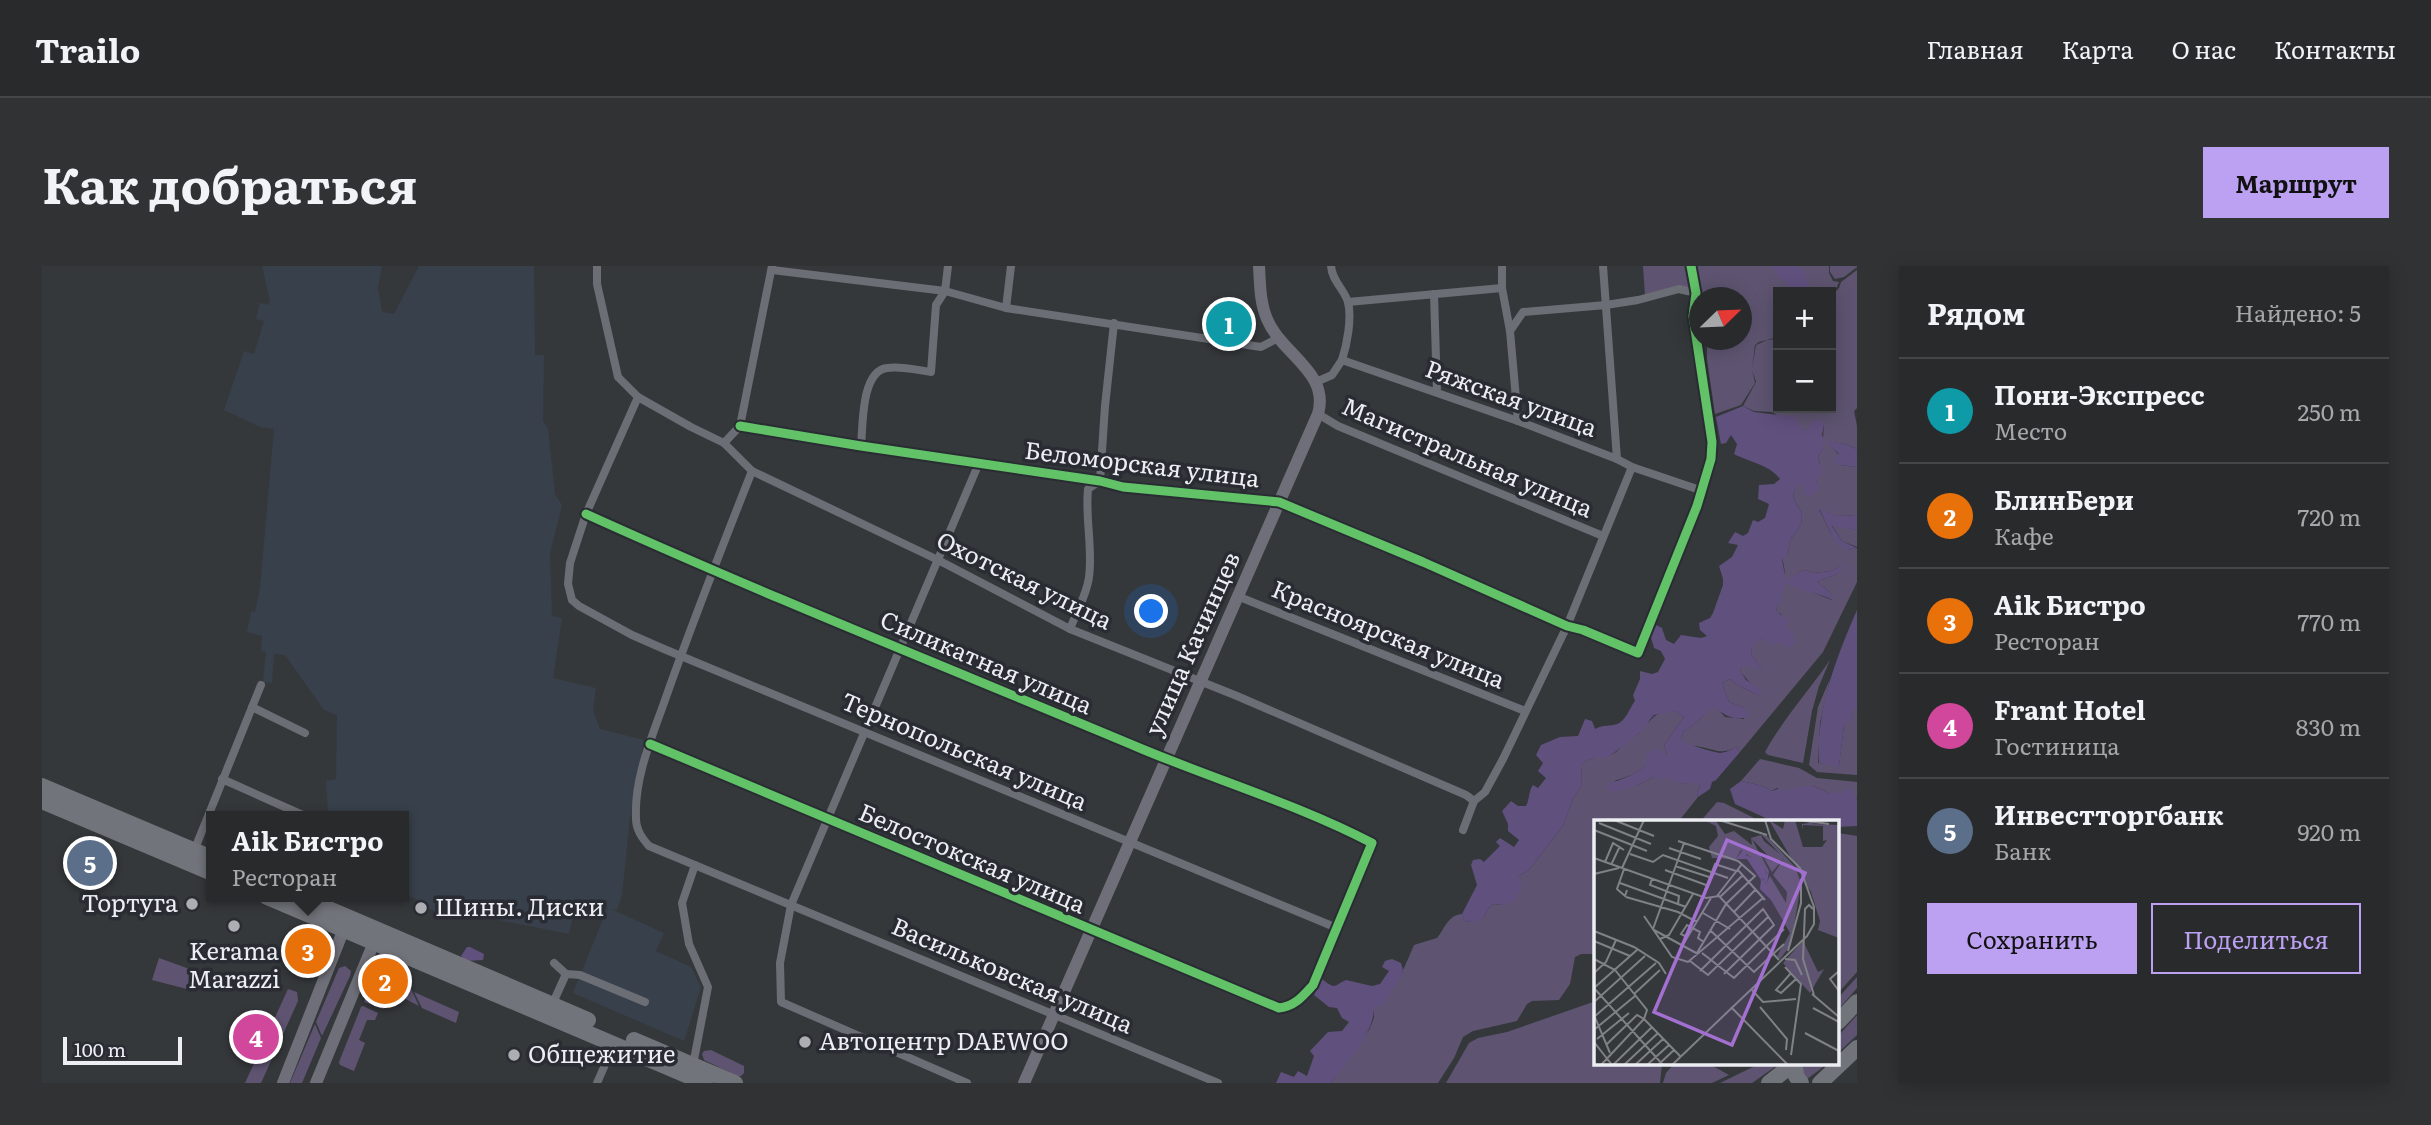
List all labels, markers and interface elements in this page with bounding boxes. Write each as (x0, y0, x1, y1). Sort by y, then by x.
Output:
text: Trailo (35, 24, 140, 73)
text: Главная (1926, 31, 2024, 66)
text: Карта (2062, 31, 2134, 66)
text: О нас (2172, 31, 2236, 66)
text: Контакты (2274, 31, 2396, 66)
text: Как добраться (42, 146, 418, 219)
button: Маршрут (2203, 147, 2389, 218)
north arrow (1689, 287, 1752, 350)
map controls (1773, 287, 1836, 413)
button: + (1773, 287, 1836, 350)
text: Рядом (1927, 290, 2025, 334)
text: Найдено: 5 (2235, 295, 2361, 329)
pin: 1 (1206, 298, 1252, 350)
street label: Ряжская улица (1421, 349, 1603, 444)
button: − (1773, 350, 1836, 413)
text: Пони-Экспресс (1994, 374, 2205, 413)
street label: Магистральная улица (1337, 387, 1599, 524)
text: 1 (1945, 394, 1955, 428)
text: 250 m (2297, 394, 2361, 428)
text: Место (1994, 413, 2067, 447)
street label: Беломорская улица (1023, 431, 1262, 494)
text: БлинБери (1994, 479, 2134, 518)
text: 2 (1944, 499, 1956, 533)
text: 720 m (2297, 499, 2361, 533)
text: Кафе (1994, 518, 2054, 552)
street label: Охотская улица (931, 521, 1119, 636)
street label: улица Качинцев (1134, 545, 1247, 741)
street label: Красноярская улица (1267, 570, 1511, 696)
text: Aik Бистро (1994, 584, 2146, 623)
your location (1134, 594, 1168, 628)
street label: Силикатная улица (875, 600, 1099, 721)
text: 3 (1944, 604, 1956, 638)
text: 770 m (2297, 604, 2361, 638)
text: Ресторан (1994, 623, 2100, 657)
street label: Тернопольская улица (837, 682, 1093, 817)
text: Frant Hotel (1994, 689, 2146, 728)
text: 4 (1943, 709, 1957, 743)
text: 830 m (2296, 709, 2361, 743)
text: Гостиница (1994, 728, 2120, 762)
street label: Белостокская улица (854, 793, 1092, 920)
text: Инвестторгбанк (1994, 794, 2224, 833)
popup (206, 811, 409, 902)
text: 5 (1944, 814, 1956, 848)
text: 920 m (2297, 814, 2361, 848)
text: Aik Бистро (232, 820, 383, 859)
inset map (1594, 820, 1840, 1066)
text: Банк (1994, 833, 2051, 867)
pin: 5 (67, 837, 113, 889)
text: Ресторан (232, 859, 337, 893)
place label: Тортуга (81, 884, 178, 919)
place label: Шины. Диски (435, 888, 604, 923)
marker: Тортуга (184, 896, 200, 912)
marker: Шины. Диски (413, 900, 429, 916)
button: Сохранить (1927, 903, 2137, 974)
button: Поделиться (2151, 903, 2361, 974)
street label: Васильковская улица (887, 907, 1139, 1040)
marker: Kerama Marazzi (226, 918, 242, 934)
pin: 3 (285, 925, 331, 977)
place label: Kerama Marazzi (188, 932, 280, 995)
pin: 2 (362, 955, 408, 1007)
pin: 4 (233, 1011, 279, 1063)
place label: Автоцентр DAEWOO (819, 1022, 1069, 1057)
scale bar (63, 1034, 182, 1066)
marker: Автоцентр DAEWOO (797, 1034, 813, 1050)
text: 100 m (74, 1035, 126, 1063)
place label: Общежитие (528, 1035, 675, 1070)
marker: Общежитие (506, 1047, 522, 1063)

